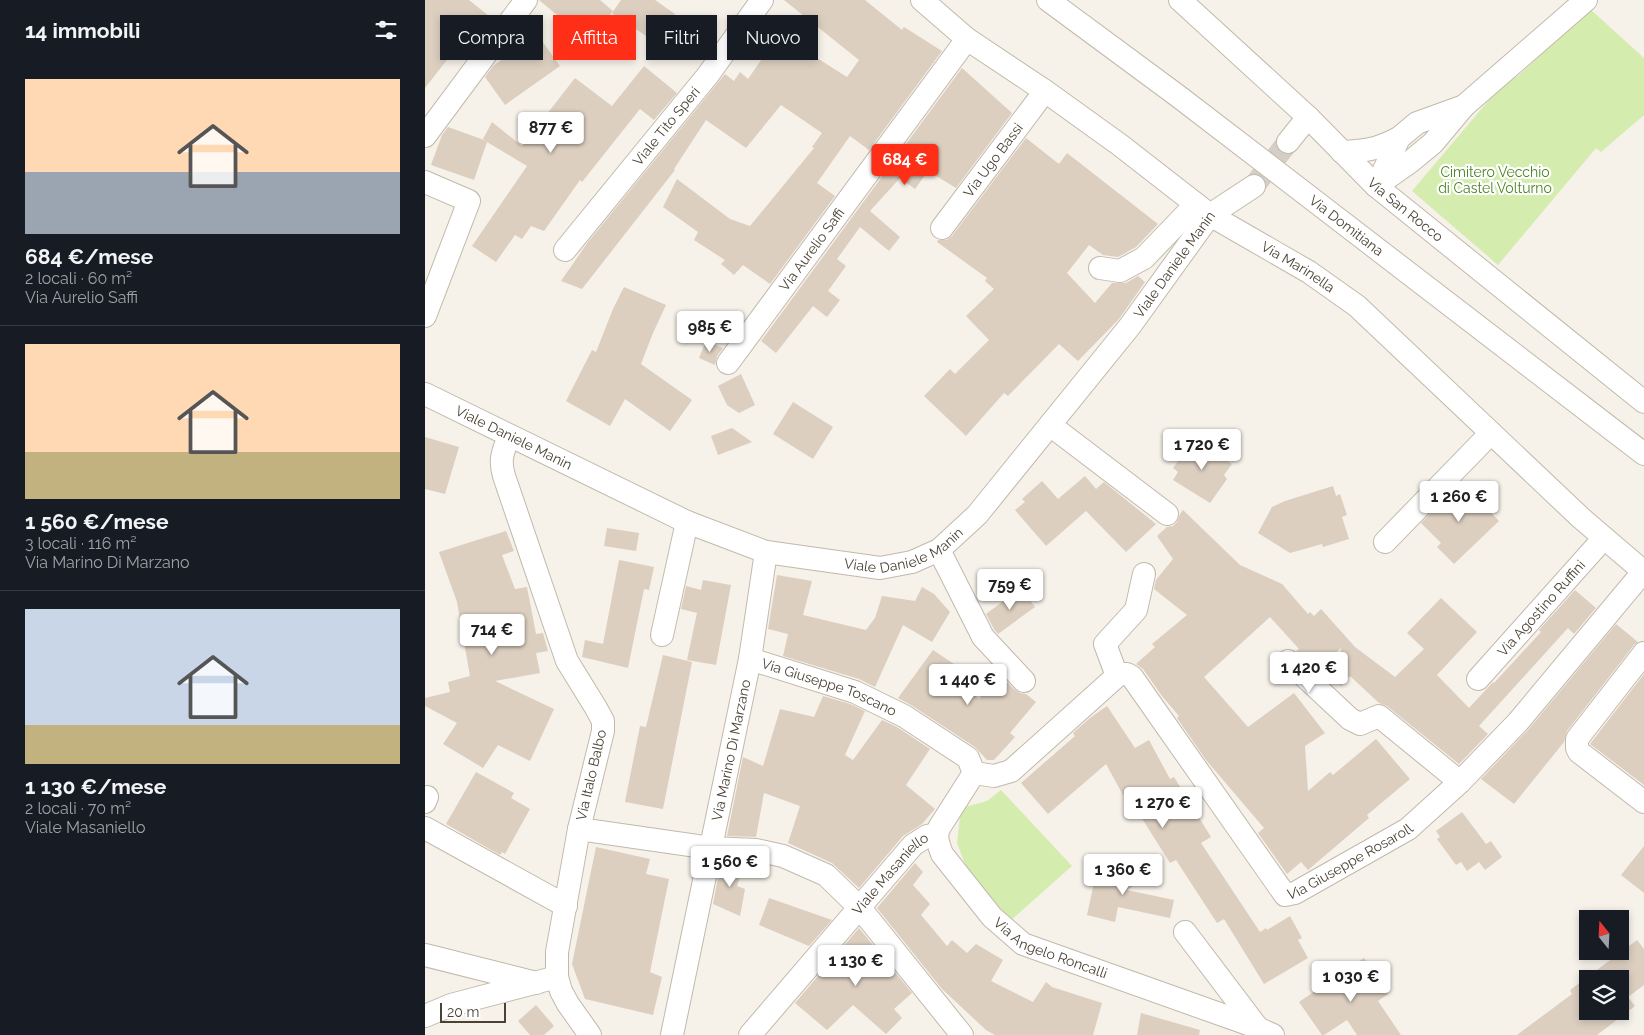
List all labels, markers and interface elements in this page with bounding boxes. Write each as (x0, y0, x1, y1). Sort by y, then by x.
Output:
chip: Compra (440, 15, 543, 60)
chip: Affitta (553, 15, 636, 60)
chip: Filtri (646, 15, 717, 60)
chip: Nuovo (727, 15, 818, 60)
icon: filters (372, 16, 400, 44)
text: 14 immobili (25, 18, 140, 43)
street label: Viale Tito Speri (629, 84, 703, 169)
icon: home (168, 111, 258, 201)
pin: 877 € (516, 112, 586, 154)
text: 877 € (529, 118, 573, 137)
street label: Via Ugo Bassi (960, 120, 1026, 200)
pin: 684 € (870, 144, 940, 186)
text: 684 € (882, 150, 928, 169)
park label: Cimitero Vecchio di Castel Volturno (1438, 164, 1552, 196)
street label: Via San Rocco (1364, 174, 1446, 245)
street label: Via Domitiana (1306, 192, 1387, 259)
street label: Via Aurelio Saffi (776, 205, 848, 294)
street label: Viale Daniele Manin (1131, 208, 1218, 321)
street label: Via Marinella (1259, 238, 1338, 296)
text: 684 €/mese (25, 244, 153, 269)
text: 2 locali · 60 m² (25, 269, 132, 288)
text: Via Aurelio Saffi (25, 288, 138, 307)
pin: 985 € (675, 310, 745, 353)
text: 985 € (688, 317, 732, 336)
icon: home (168, 377, 258, 467)
street label: Viale Daniele Manin (453, 402, 575, 473)
pin: 1 720 € (1156, 428, 1248, 471)
text: 1 720 € (1174, 435, 1230, 454)
pin: 1 260 € (1413, 480, 1505, 523)
text: 1 260 € (1431, 487, 1487, 506)
text: 1 560 €/mese (25, 509, 169, 534)
street label: Viale Daniele Manin (843, 524, 966, 576)
text: 3 locali · 116 m² (25, 534, 136, 553)
text: Via Marino Di Marzano (25, 553, 190, 572)
street label: Via Agostino Ruffini (1494, 557, 1588, 659)
pin: 759 € (975, 568, 1045, 611)
text: 759 € (988, 575, 1032, 594)
pin: 714 € (457, 614, 527, 656)
text: 714 € (471, 620, 513, 639)
icon: home (168, 642, 258, 732)
pin: 1 420 € (1263, 652, 1355, 694)
street label: Via Giuseppe Toscano (760, 655, 899, 719)
text: 1 420 € (1281, 658, 1337, 677)
pin: 1 440 € (922, 664, 1014, 706)
text: 1 440 € (940, 670, 996, 689)
street label: Via Marino Di Marzano (709, 678, 754, 822)
street label: Via Italo Balbo (573, 728, 609, 822)
text: 1 130 €/mese (25, 774, 166, 799)
pin: 1 270 € (1117, 786, 1209, 829)
text: 1 270 € (1135, 793, 1191, 812)
text: 2 locali · 70 m² (25, 799, 131, 818)
text: Viale Masaniello (25, 818, 145, 837)
street label: Via Giuseppe Rosaroll (1286, 820, 1416, 902)
street label: Viale Masaniello (849, 829, 931, 918)
pin: 1 560 € (684, 846, 776, 888)
text: 1 560 € (702, 852, 758, 871)
pin: 1 360 € (1077, 854, 1169, 896)
text: 1 360 € (1095, 860, 1151, 879)
north arrow (1579, 910, 1629, 960)
map controls (1579, 910, 1629, 1020)
street label: Via Angelo Roncalli (991, 914, 1109, 981)
pin: 1 130 € (810, 944, 902, 987)
text: 1 130 € (828, 951, 884, 970)
pin: 1 030 € (1305, 960, 1397, 1003)
text: 1 030 € (1323, 967, 1379, 986)
button: layers (1579, 970, 1629, 1020)
scale bar (440, 1000, 506, 1023)
text: 20 m (447, 1004, 479, 1020)

